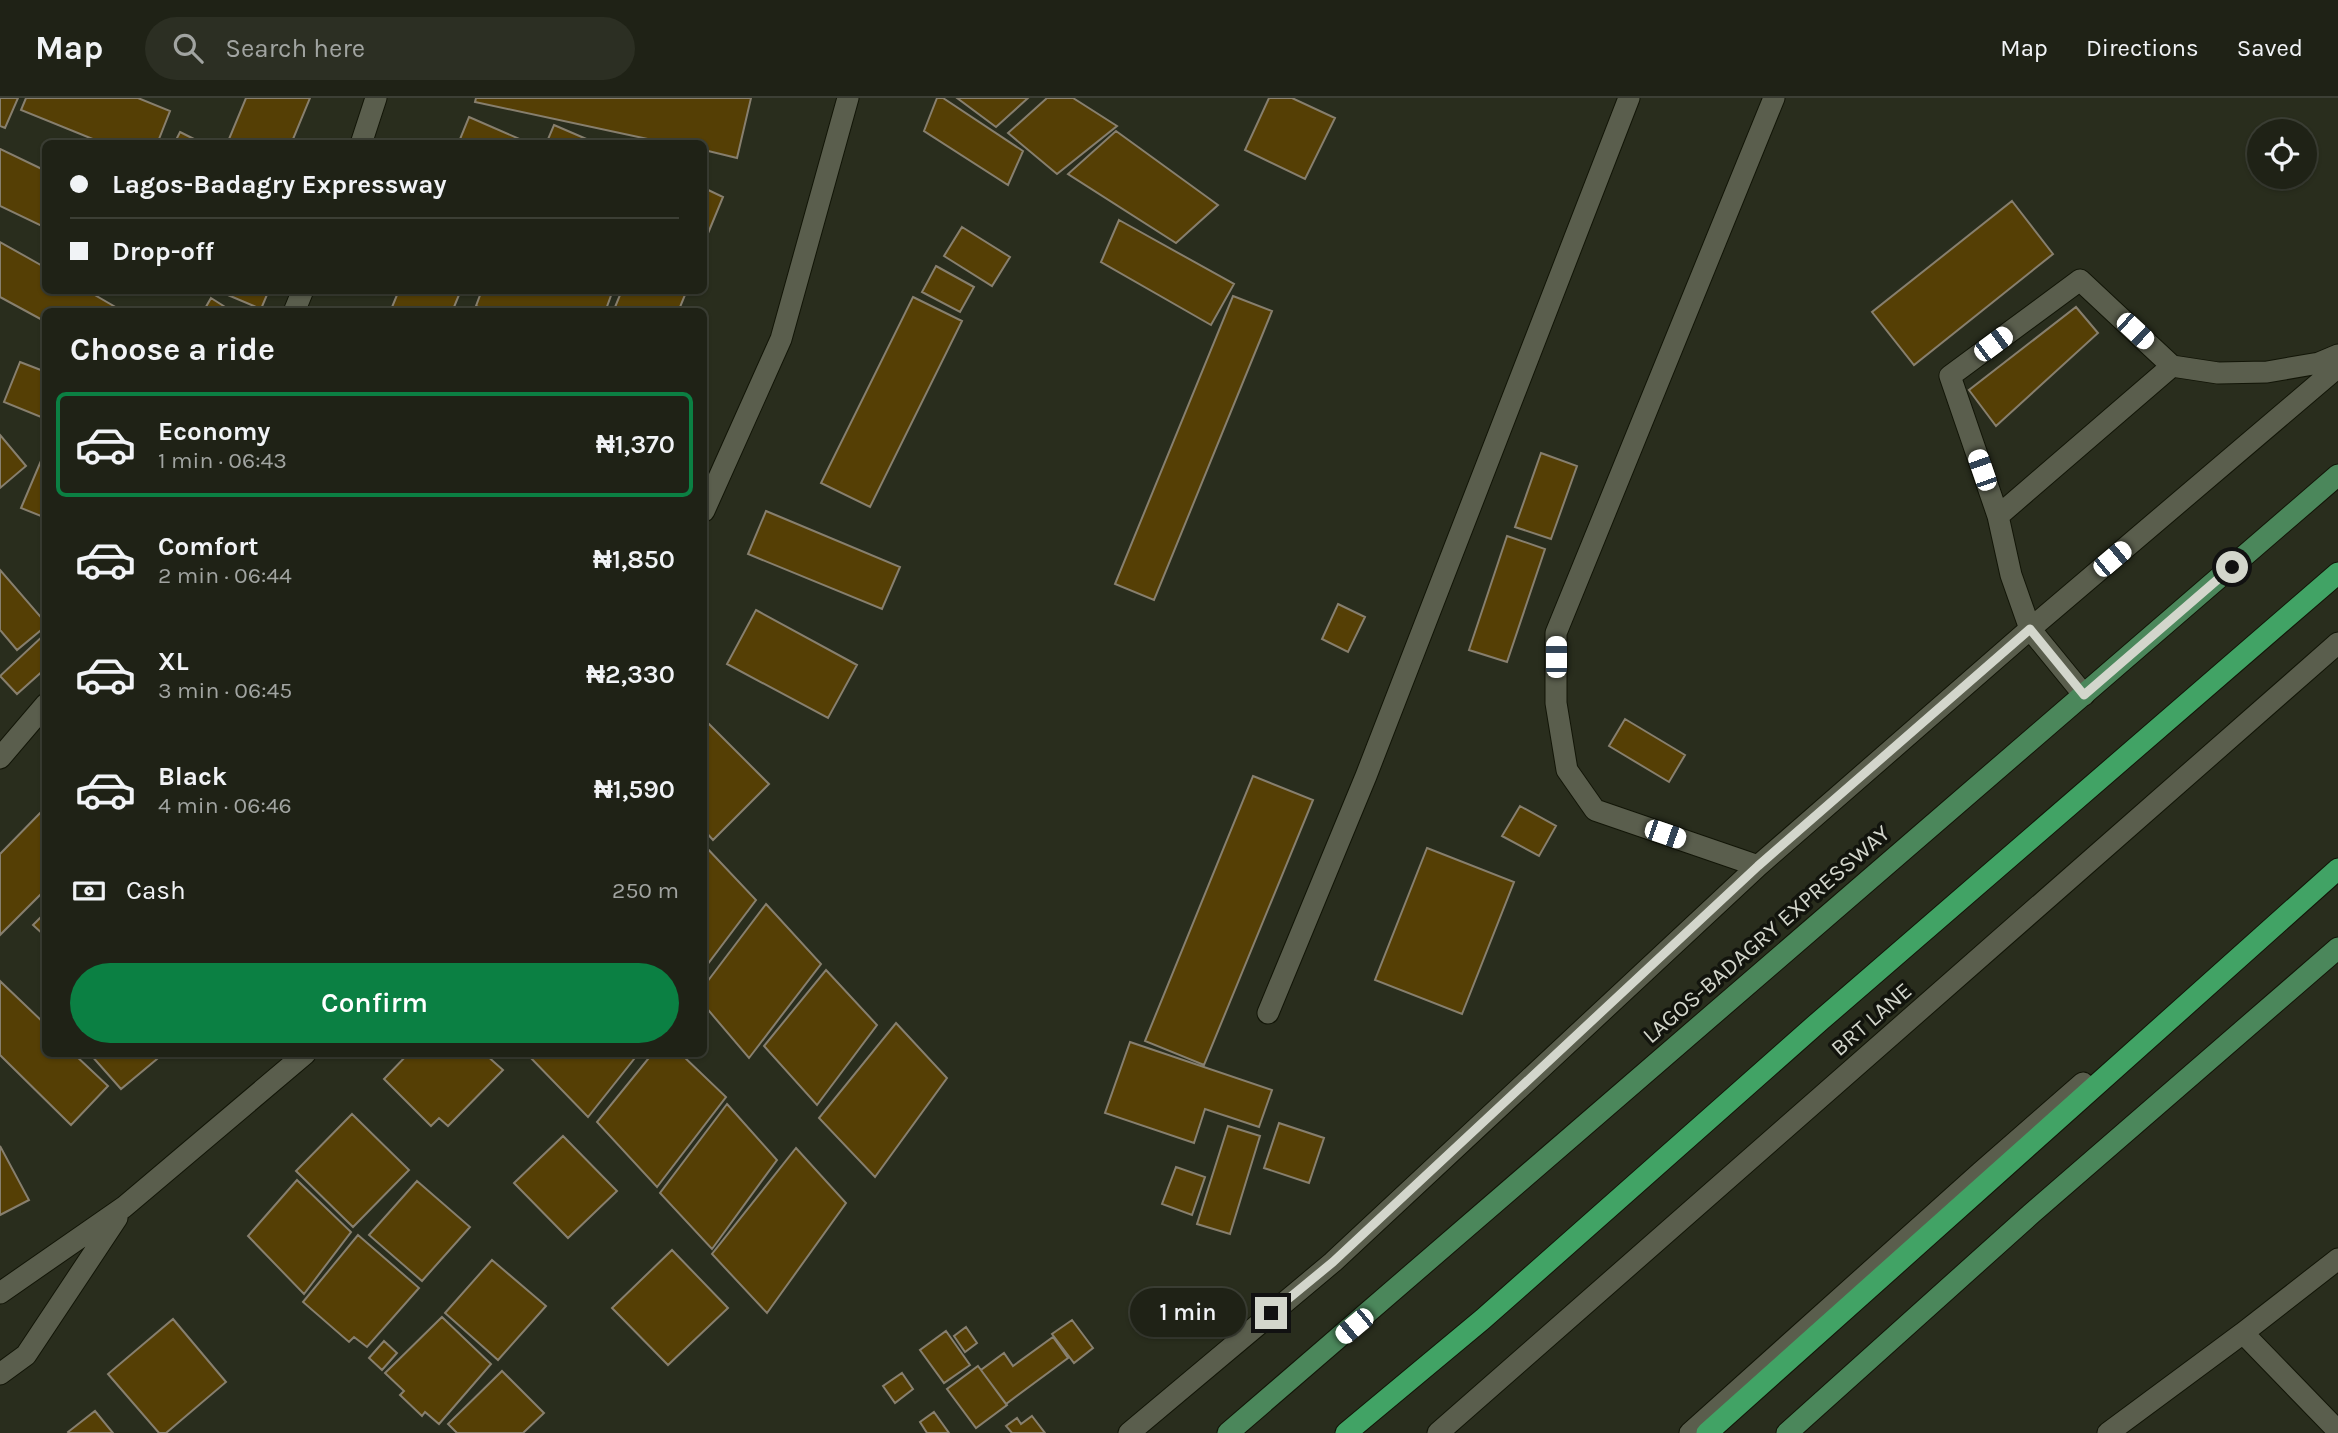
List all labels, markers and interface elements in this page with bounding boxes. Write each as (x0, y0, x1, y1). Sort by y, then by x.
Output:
search box (145, 17, 635, 80)
text: Map (35, 29, 103, 67)
icon: search (169, 29, 207, 67)
text: Search here (225, 33, 365, 64)
text: Map (2000, 34, 2048, 62)
text: Directions (2086, 34, 2199, 62)
text: Saved (2237, 34, 2303, 62)
map controls (2247, 119, 2317, 189)
button: locate (2247, 119, 2317, 189)
text: Lagos-Badagry Expressway (112, 169, 447, 200)
text: Drop-off (112, 236, 214, 267)
car (2113, 309, 2158, 353)
car (1970, 323, 2017, 365)
text: Choose a ride (70, 331, 275, 368)
icon: car (74, 413, 137, 476)
text: Economy (158, 416, 270, 447)
text: ₦1,370 (596, 429, 675, 460)
text: 1 min · 06:43 (158, 447, 287, 474)
car (1966, 447, 1999, 493)
icon: car (74, 528, 137, 591)
text: Comfort (158, 531, 259, 562)
car (2090, 537, 2135, 581)
text: ₦1,850 (593, 544, 675, 575)
route start (2216, 551, 2248, 583)
text: 2 min · 06:44 (158, 562, 292, 589)
car (1546, 636, 1567, 678)
icon: car (74, 643, 137, 706)
text: XL (158, 646, 189, 677)
text: ₦2,330 (586, 659, 675, 690)
text: 3 min · 06:45 (158, 677, 292, 704)
icon: car (74, 758, 137, 821)
text: Black (158, 761, 227, 792)
text: ₦1,590 (594, 774, 675, 805)
text: 4 min · 06:46 (158, 792, 292, 819)
car (1642, 817, 1689, 851)
street label: LAGOS-BADAGRY EXPRESSWAY (1637, 819, 1896, 1049)
icon: cash (70, 872, 108, 910)
text: Cash (126, 875, 186, 906)
text: 250 m (612, 877, 679, 904)
button: Confirm (70, 963, 679, 1043)
street label: BRT LANE (1825, 977, 1917, 1062)
callout: 1 min (1131, 1288, 1246, 1338)
route end (1255, 1297, 1287, 1329)
text: 1 min (1159, 1299, 1217, 1326)
car (1332, 1304, 1377, 1348)

